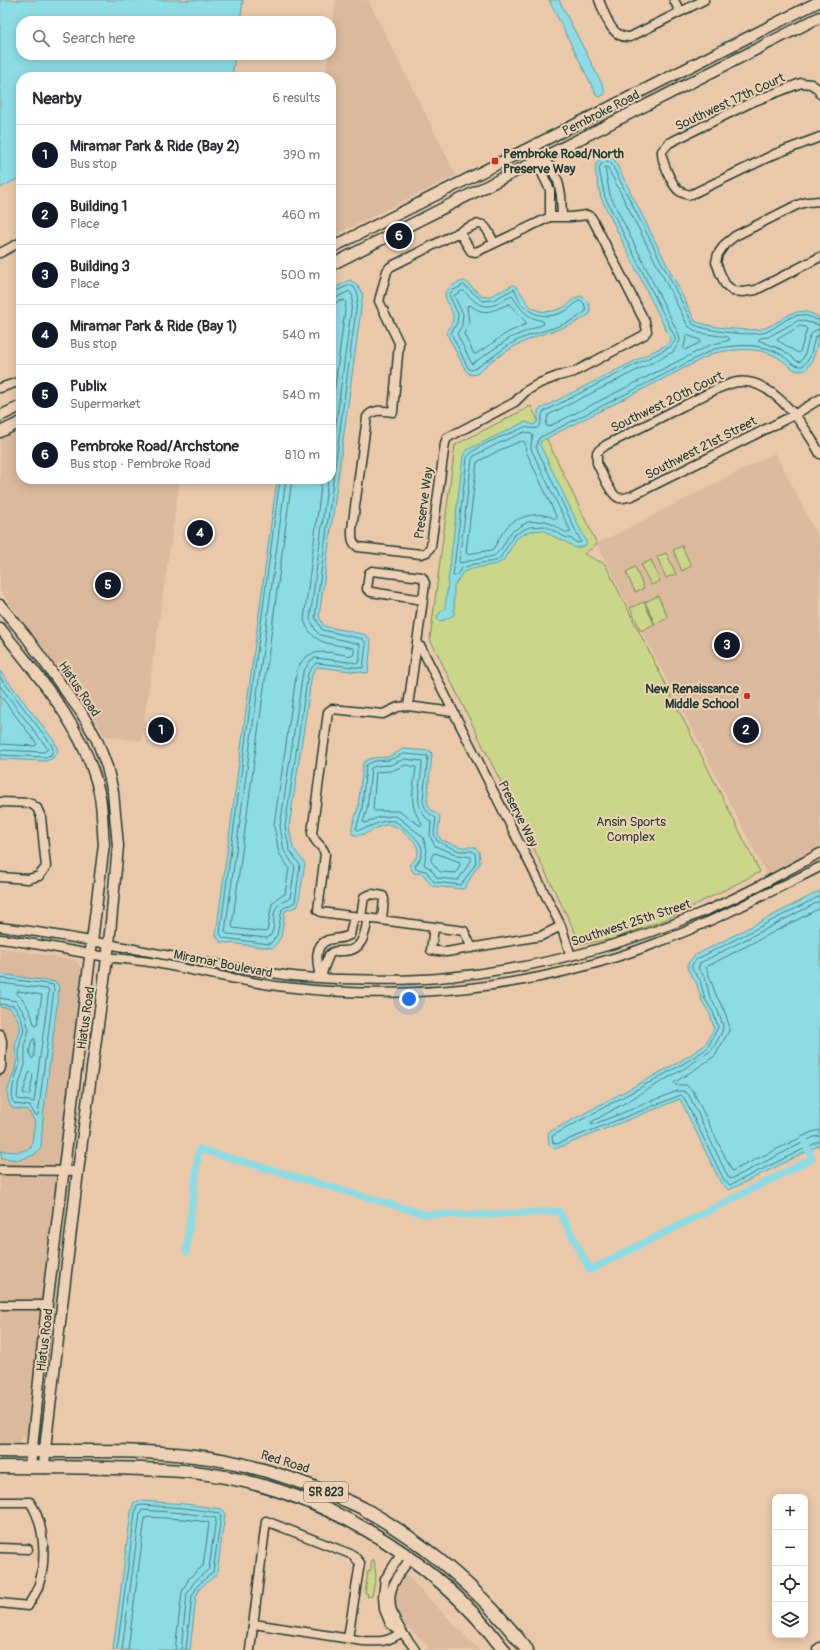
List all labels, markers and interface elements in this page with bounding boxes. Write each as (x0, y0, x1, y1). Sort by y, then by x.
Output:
search box (16, 16, 336, 60)
icon: search (30, 27, 52, 49)
text: Search here (62, 29, 135, 48)
street label: Southwest 17th Court (673, 69, 788, 134)
street label: Pembroke Road (560, 87, 642, 139)
text: Nearby (32, 88, 81, 109)
text: 6 results (273, 90, 320, 106)
text: Miramar Park & Ride (Bay 2) (70, 137, 240, 156)
place label: Pembroke Road/North Preserve Way (503, 146, 624, 177)
text: 1 (42, 147, 48, 163)
text: 390 m (283, 147, 320, 163)
text: Bus stop (70, 156, 117, 172)
marker: Pembroke Road/North Preserve Way (490, 156, 500, 166)
text: Building 1 (70, 197, 127, 216)
text: 2 (41, 207, 49, 223)
text: 460 m (282, 207, 320, 223)
text: Place (70, 216, 99, 232)
pin: 6 (386, 221, 412, 251)
text: Building 3 (70, 257, 130, 276)
text: 3 (41, 267, 49, 283)
text: 500 m (281, 267, 320, 283)
text: Place (70, 276, 99, 292)
text: Miramar Park & Ride (Bay 1) (70, 317, 237, 336)
text: 4 (41, 327, 49, 343)
text: 540 m (282, 327, 320, 343)
text: Bus stop (70, 336, 117, 352)
street label: Southwest 20th Court (608, 367, 727, 436)
text: Publix (70, 377, 107, 396)
text: 5 (41, 387, 49, 403)
text: 540 m (282, 387, 320, 403)
text: Supermarket (70, 396, 141, 412)
street label: Southwest 21st Street (643, 413, 760, 483)
text: Pembroke Road/Archstone (70, 437, 239, 456)
text: 6 (41, 447, 49, 463)
text: 810 m (285, 447, 320, 463)
text: Bus stop · Pembroke Road (70, 456, 211, 472)
street label: Preserve Way (411, 466, 437, 540)
pin: 4 (187, 518, 213, 548)
pin: 5 (95, 570, 121, 600)
pin: 3 (714, 630, 740, 660)
street label: Hiatus Road (55, 658, 103, 720)
place label: New Renaissance Middle School (645, 681, 740, 712)
marker: New Renaissance Middle School (742, 691, 752, 701)
pin: 1 (148, 715, 174, 745)
pin: 2 (733, 715, 759, 745)
street label: Preserve Way (494, 778, 542, 850)
park label: Ansin Sports Complex (596, 814, 666, 845)
street label: Southwest 25th Street (569, 896, 694, 950)
street label: Miramar Boulevard (172, 947, 274, 981)
street label: Hiatus Road (74, 985, 98, 1051)
your location (399, 989, 419, 1009)
street label: Hiatus Road (33, 1307, 57, 1373)
street label: Red Road (259, 1447, 311, 1477)
road number: SR 823 (304, 1482, 348, 1502)
map controls (772, 1494, 808, 1638)
button: + (772, 1494, 808, 1530)
button: − (772, 1530, 808, 1566)
button: locate (772, 1566, 808, 1602)
button: layers (772, 1602, 808, 1638)

